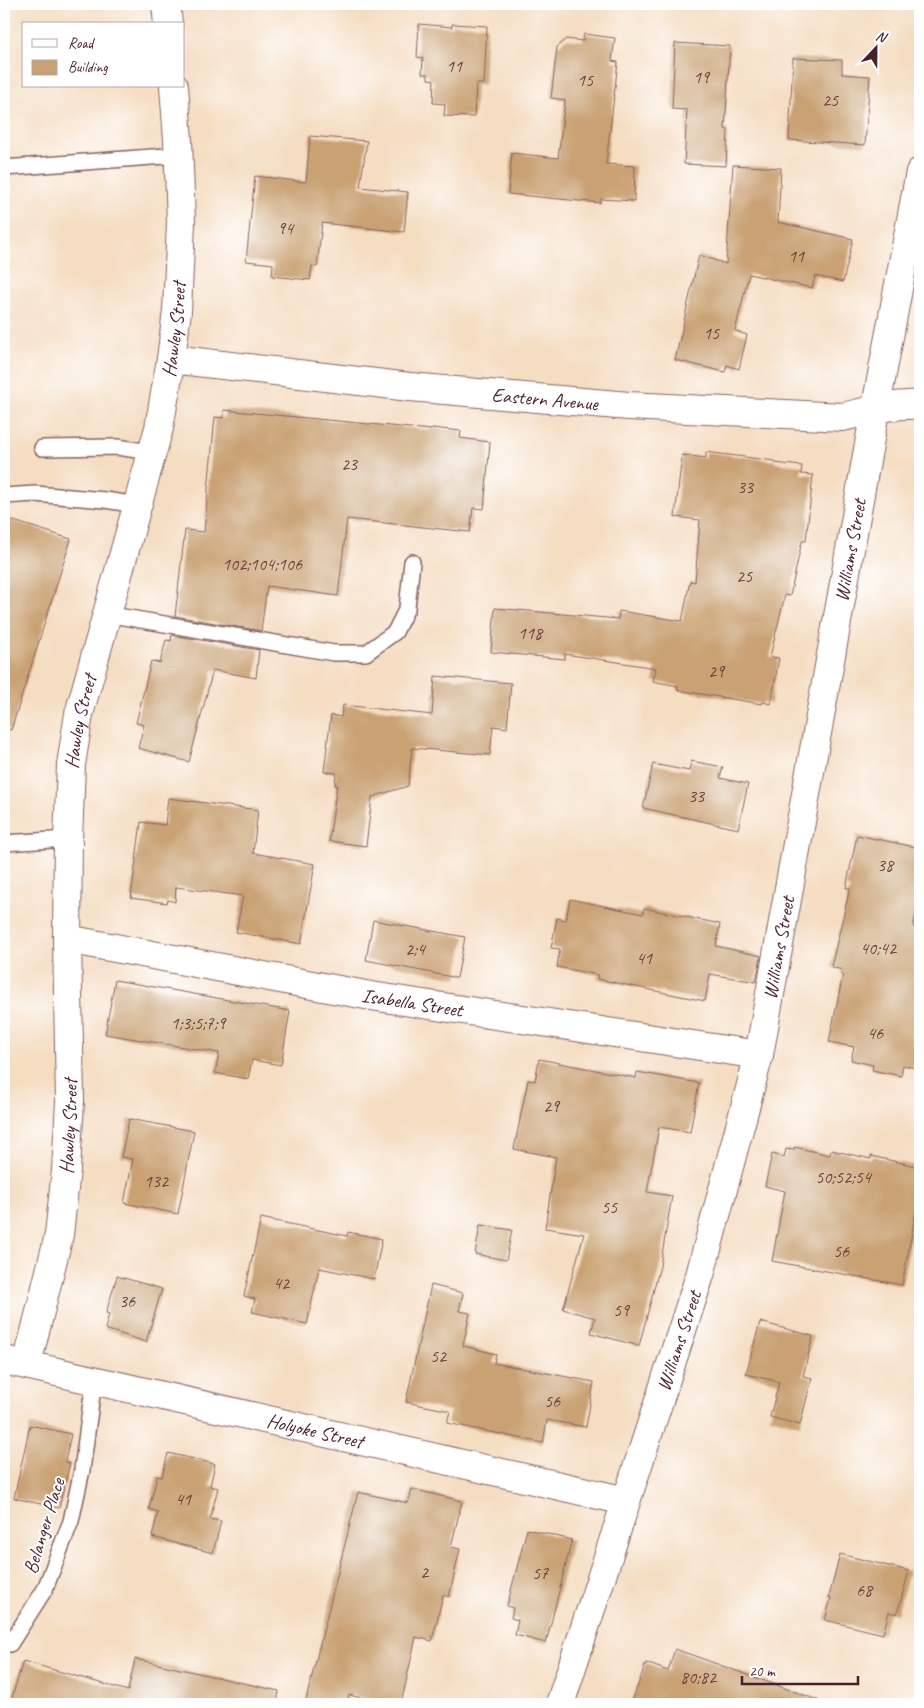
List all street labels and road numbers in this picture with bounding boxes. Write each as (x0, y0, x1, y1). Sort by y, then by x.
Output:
street label: Hawley Street (156, 278, 191, 379)
street label: Eastern Avenue (491, 382, 600, 416)
street label: Williams Street (828, 495, 872, 603)
street label: Hawley Street (58, 668, 103, 770)
street label: Williams Street (757, 892, 800, 1001)
street label: Isabella Street (360, 982, 467, 1023)
street label: Hawley Street (53, 1075, 83, 1175)
street label: Williams Street (651, 1285, 707, 1394)
street label: Holyoke Street (265, 1408, 369, 1454)
street label: Belanger Place (18, 1474, 71, 1577)

